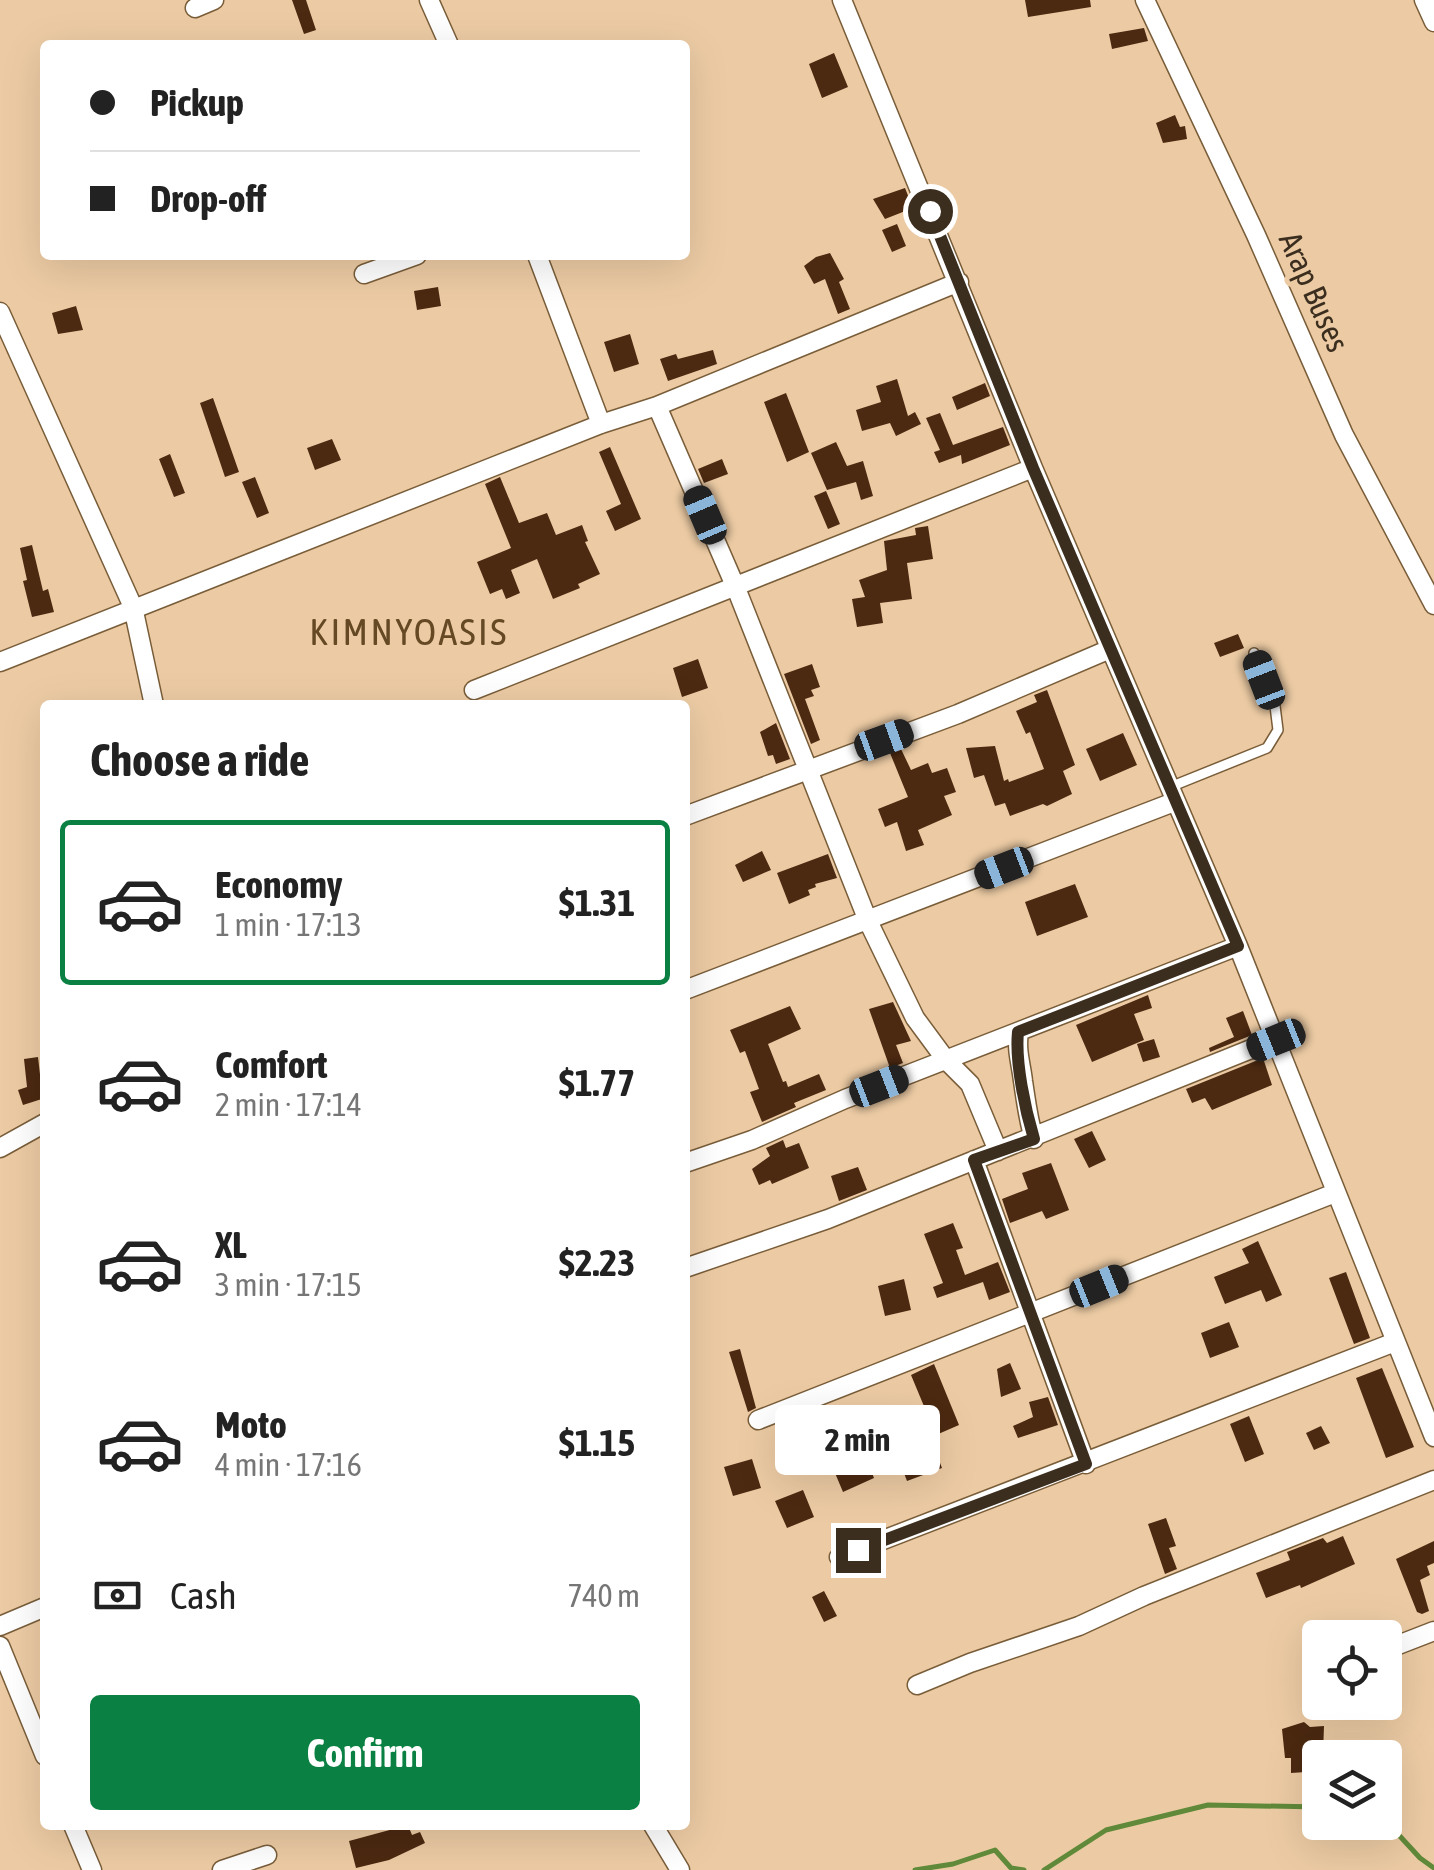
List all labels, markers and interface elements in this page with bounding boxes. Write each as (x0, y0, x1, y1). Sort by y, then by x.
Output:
text: Pickup (150, 81, 244, 124)
text: Drop-off (150, 177, 266, 220)
route start (908, 189, 953, 234)
street label: Arap Buses (1272, 226, 1357, 357)
car (679, 482, 731, 548)
district label: KIMNYOASIS (309, 610, 509, 653)
car (1239, 647, 1289, 713)
car (851, 716, 917, 764)
text: Choose a ride (90, 734, 309, 786)
car (971, 843, 1037, 893)
icon: car (95, 858, 185, 948)
text: Economy (215, 863, 342, 906)
text: $1.31 (559, 881, 635, 924)
text: 1 min · 17:13 (215, 906, 362, 943)
car (1243, 1015, 1309, 1065)
icon: car (95, 1038, 185, 1128)
text: Comfort (215, 1043, 327, 1086)
text: $1.77 (559, 1061, 635, 1104)
car (846, 1061, 912, 1111)
text: 2 min · 17:14 (215, 1086, 362, 1123)
icon: car (95, 1218, 185, 1308)
text: XL (215, 1223, 247, 1266)
text: $2.23 (559, 1241, 635, 1284)
car (1066, 1261, 1132, 1311)
text: 3 min · 17:15 (215, 1266, 362, 1303)
icon: car (95, 1398, 185, 1488)
text: Moto (215, 1403, 287, 1446)
callout: 2 min (776, 1405, 940, 1475)
text: $1.15 (559, 1421, 635, 1464)
text: 2 min (825, 1421, 890, 1458)
text: 4 min · 17:16 (215, 1446, 362, 1483)
route end (836, 1528, 881, 1573)
icon: cash (90, 1568, 145, 1623)
text: Cash (170, 1574, 237, 1617)
text: 740 m (567, 1577, 640, 1614)
map controls (1302, 1620, 1402, 1840)
button: locate (1302, 1620, 1402, 1720)
button: Confirm (90, 1695, 640, 1810)
button: layers (1302, 1740, 1402, 1840)

